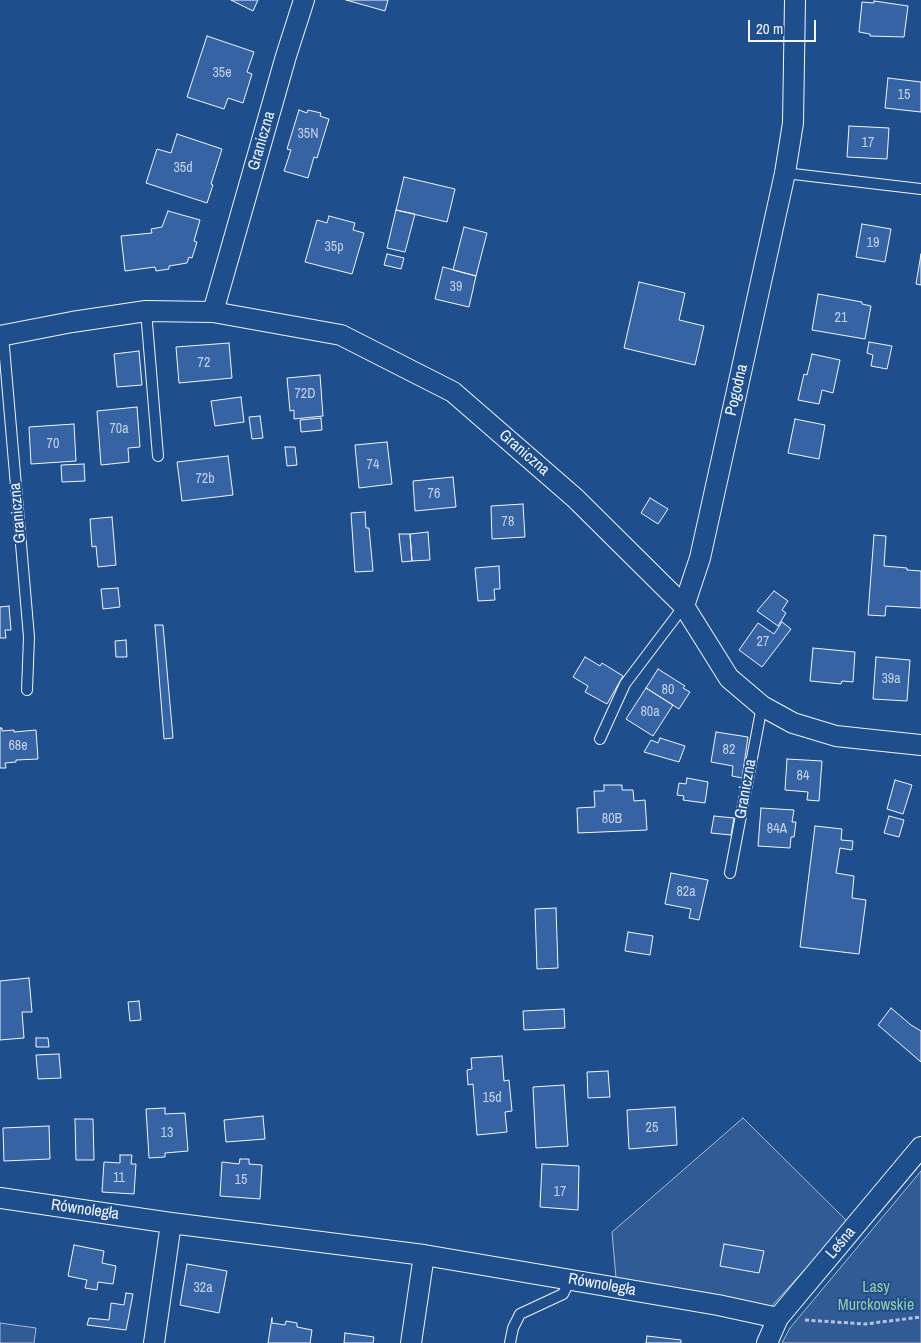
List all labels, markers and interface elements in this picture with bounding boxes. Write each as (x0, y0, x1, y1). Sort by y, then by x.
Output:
scale bar (751, 10, 818, 42)
text: 20 m (756, 18, 783, 39)
house number: 35e (212, 65, 232, 81)
house number: 15 (898, 87, 910, 103)
street label: Graniczna (244, 109, 280, 173)
house number: 35N (297, 126, 319, 142)
house number: 17 (862, 135, 874, 151)
house number: 35d (173, 160, 193, 176)
house number: 19 (867, 235, 879, 251)
house number: 35p (324, 239, 344, 255)
house number: 39 (450, 279, 462, 295)
house number: 21 (835, 310, 847, 326)
house number: 72 (198, 355, 210, 371)
street label: Pogodna (722, 362, 752, 418)
house number: 72D (294, 386, 316, 402)
house number: 70a (109, 421, 129, 437)
street label: Graniczna (495, 426, 553, 480)
house number: 70 (47, 436, 59, 452)
house number: 74 (367, 457, 379, 473)
house number: 72b (195, 471, 215, 487)
street label: Graniczna (6, 482, 30, 544)
house number: 76 (428, 486, 440, 502)
house number: 78 (502, 514, 514, 530)
house number: 27 (757, 634, 769, 650)
house number: 39a (881, 671, 901, 687)
house number: 80 (662, 682, 674, 698)
house number: 80a (640, 704, 660, 720)
house number: 68e (8, 738, 28, 754)
house number: 82 (723, 742, 735, 758)
street label: Graniczna (731, 758, 761, 820)
house number: 84 (797, 768, 809, 784)
house number: 80B (602, 811, 622, 827)
house number: 84A (767, 821, 787, 837)
house number: 82a (676, 884, 696, 900)
house number: 15d (482, 1090, 502, 1106)
house number: 25 (646, 1120, 658, 1136)
house number: 13 (161, 1125, 173, 1141)
house number: 11 (113, 1170, 125, 1186)
house number: 15 (235, 1172, 247, 1188)
house number: 17 (554, 1184, 566, 1200)
street label: Równoległa (50, 1196, 120, 1224)
street label: Leśna (822, 1223, 860, 1263)
street label: Równoległa (567, 1270, 637, 1300)
park label: Lasy Murckowskie (838, 1278, 914, 1316)
house number: 32a (193, 1280, 213, 1296)

